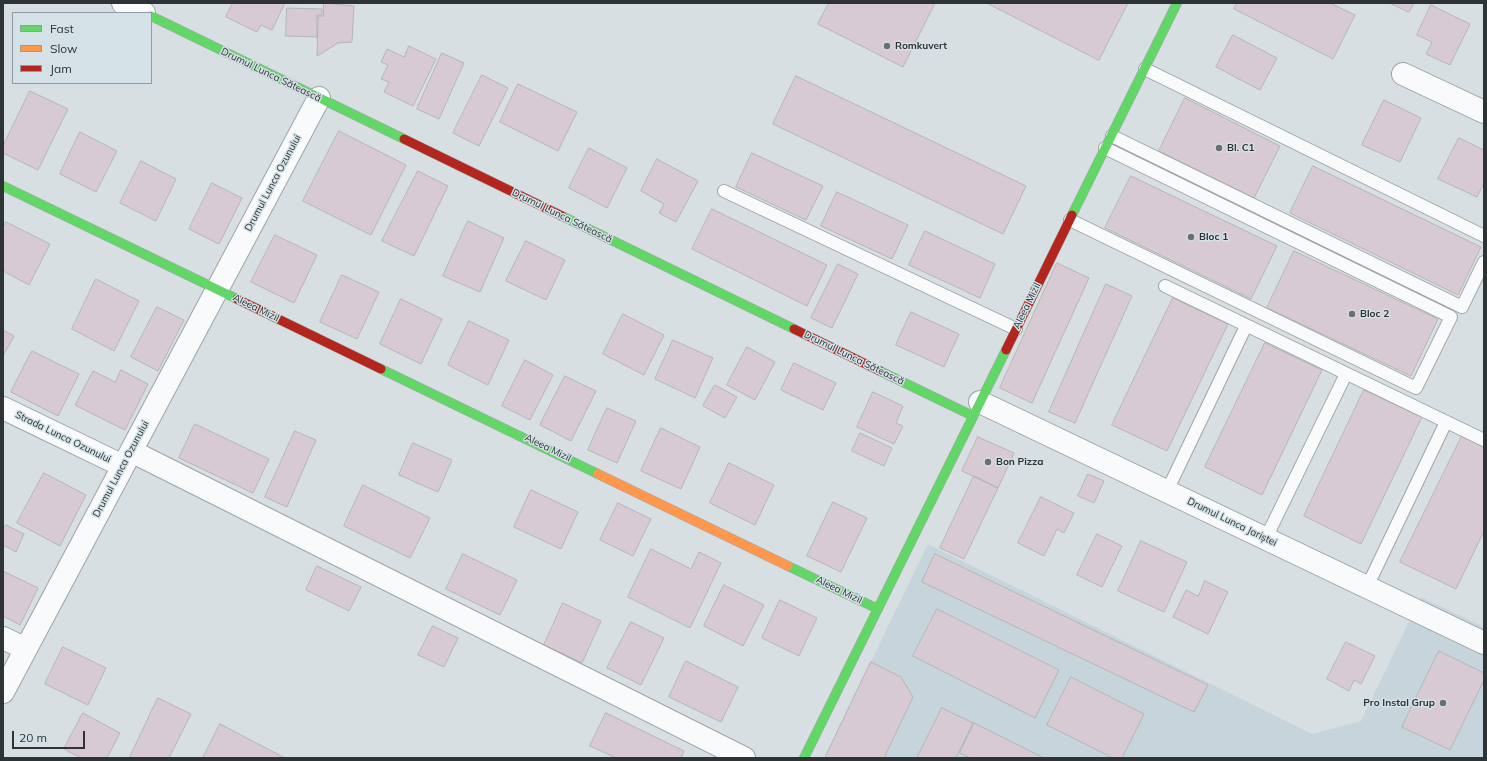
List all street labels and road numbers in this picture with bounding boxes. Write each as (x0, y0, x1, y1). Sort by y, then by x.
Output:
street label: Drumul Lunca Sătească (219, 46, 323, 104)
street label: Drumul Lunca Ozunului (242, 133, 304, 233)
street label: Drumul Lunca Sătească (510, 187, 614, 245)
street label: Aleea Mizil (1011, 281, 1043, 331)
street label: Aleea Mizil (231, 292, 281, 324)
street label: Drumul Lunca Sătească (802, 329, 906, 387)
street label: Strada Lunca Ozunului (13, 409, 113, 465)
street label: Drumul Lunca Ozunului (90, 419, 152, 519)
street label: Aleea Mizil (523, 432, 573, 464)
street label: Drumul Lunca Jariștei (1185, 495, 1279, 549)
street label: Aleea Mizil (814, 574, 864, 606)

